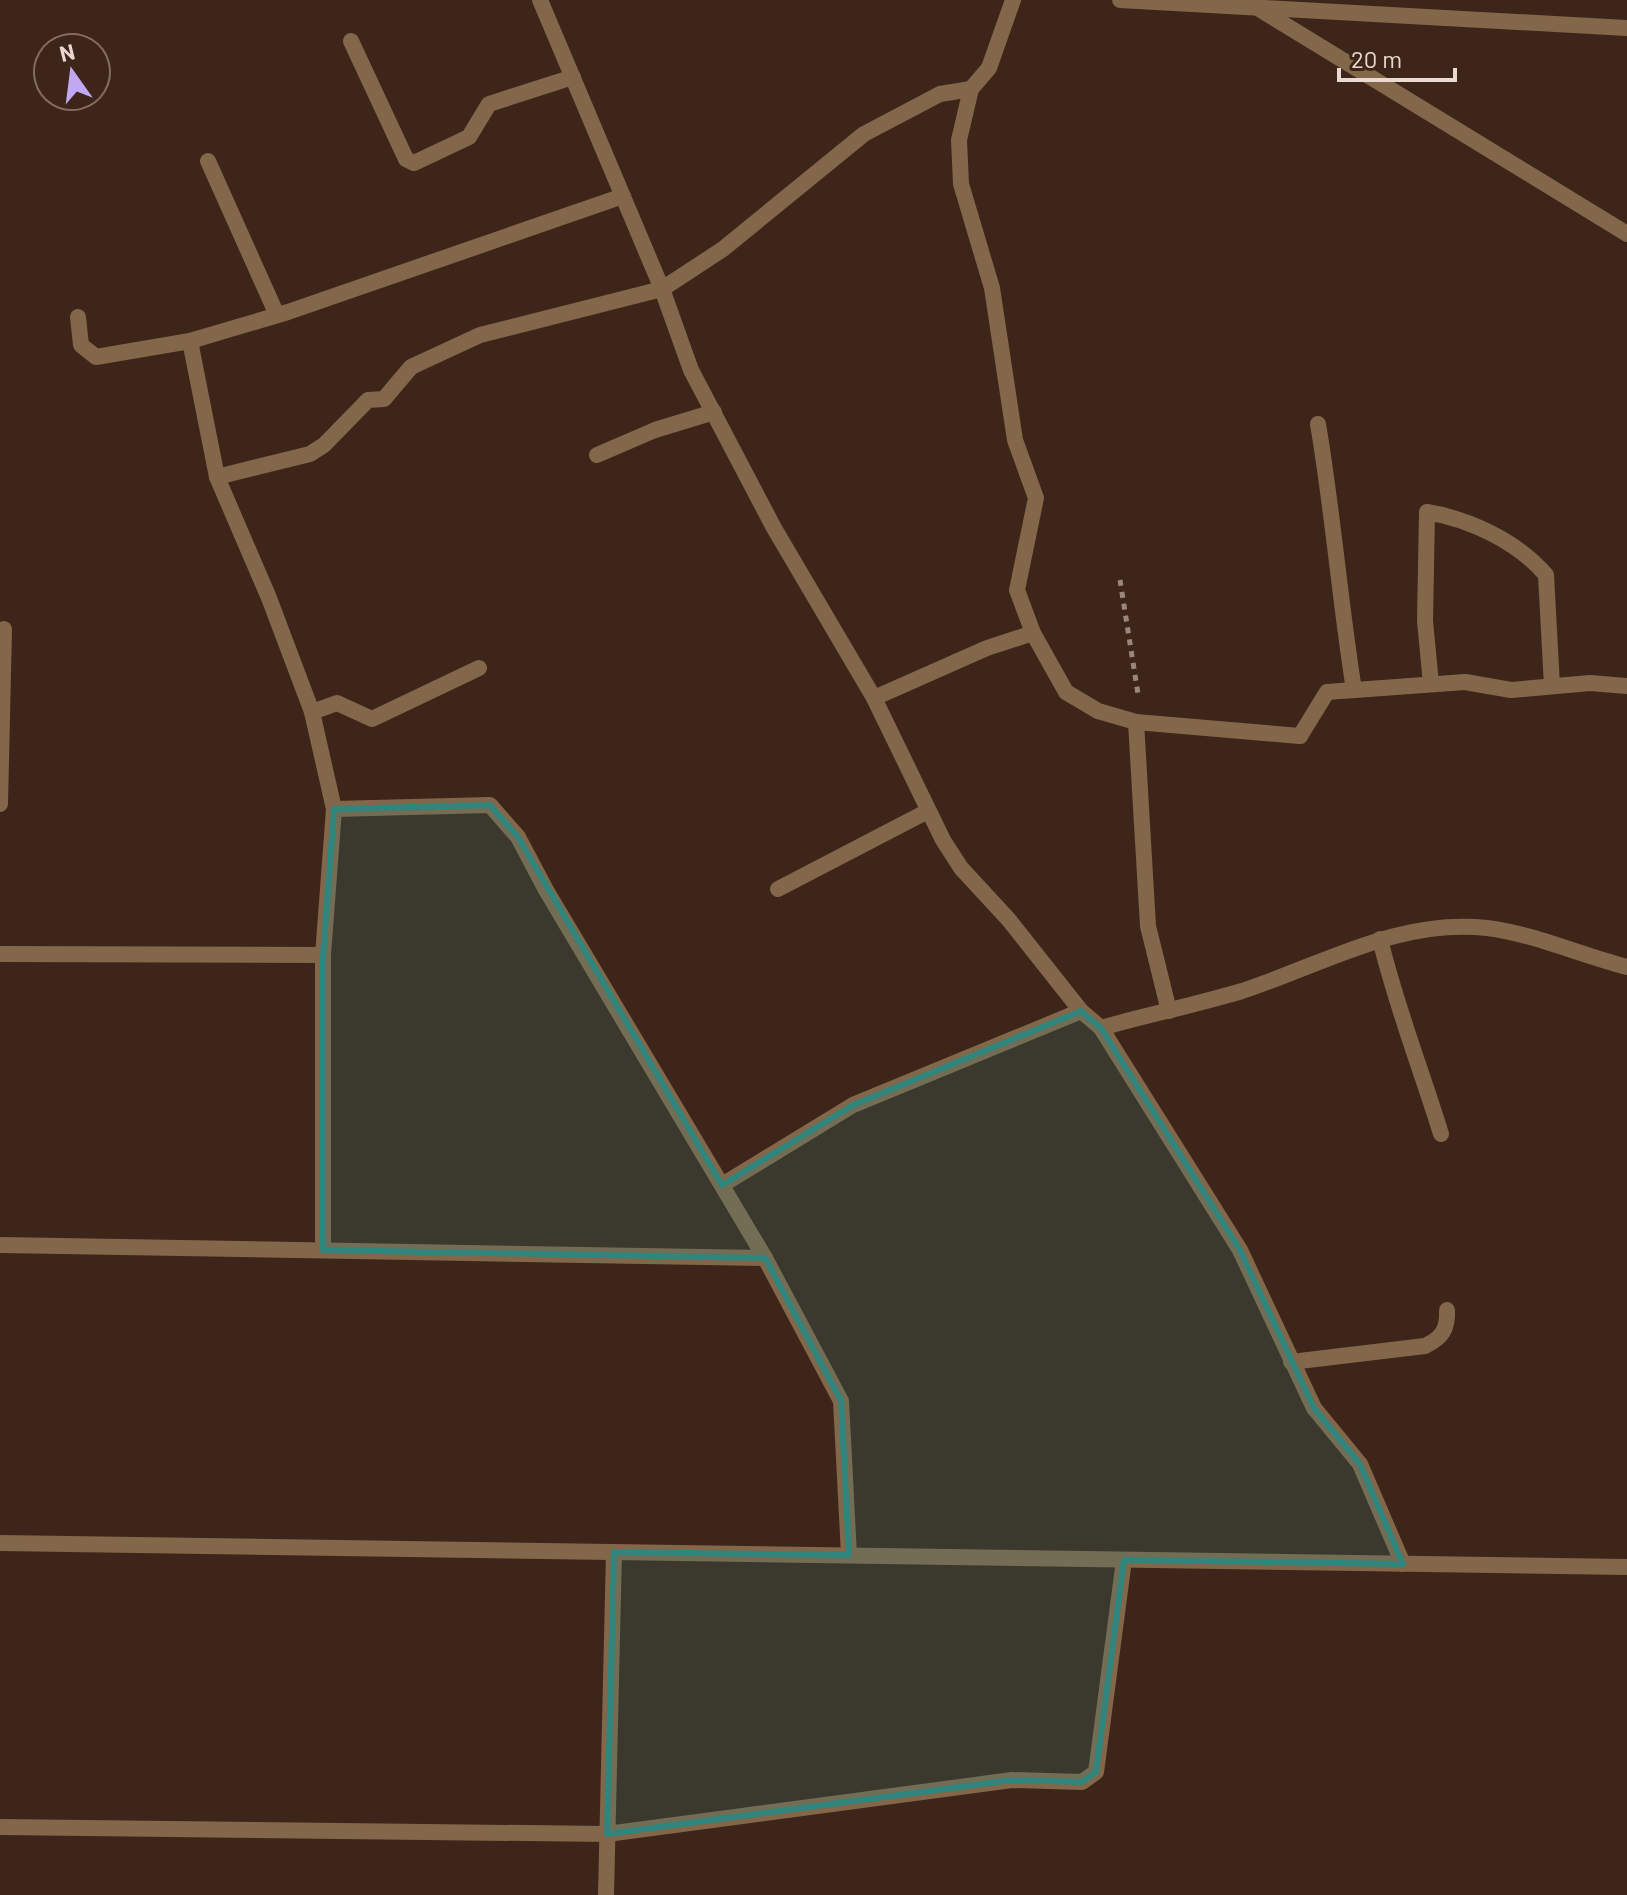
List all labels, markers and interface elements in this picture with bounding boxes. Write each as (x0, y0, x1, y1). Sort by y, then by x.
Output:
north arrow (32, 32, 112, 112)
scale bar (1339, 32, 1455, 82)
text: N (57, 37, 77, 66)
text: 20 m (1351, 44, 1402, 73)

